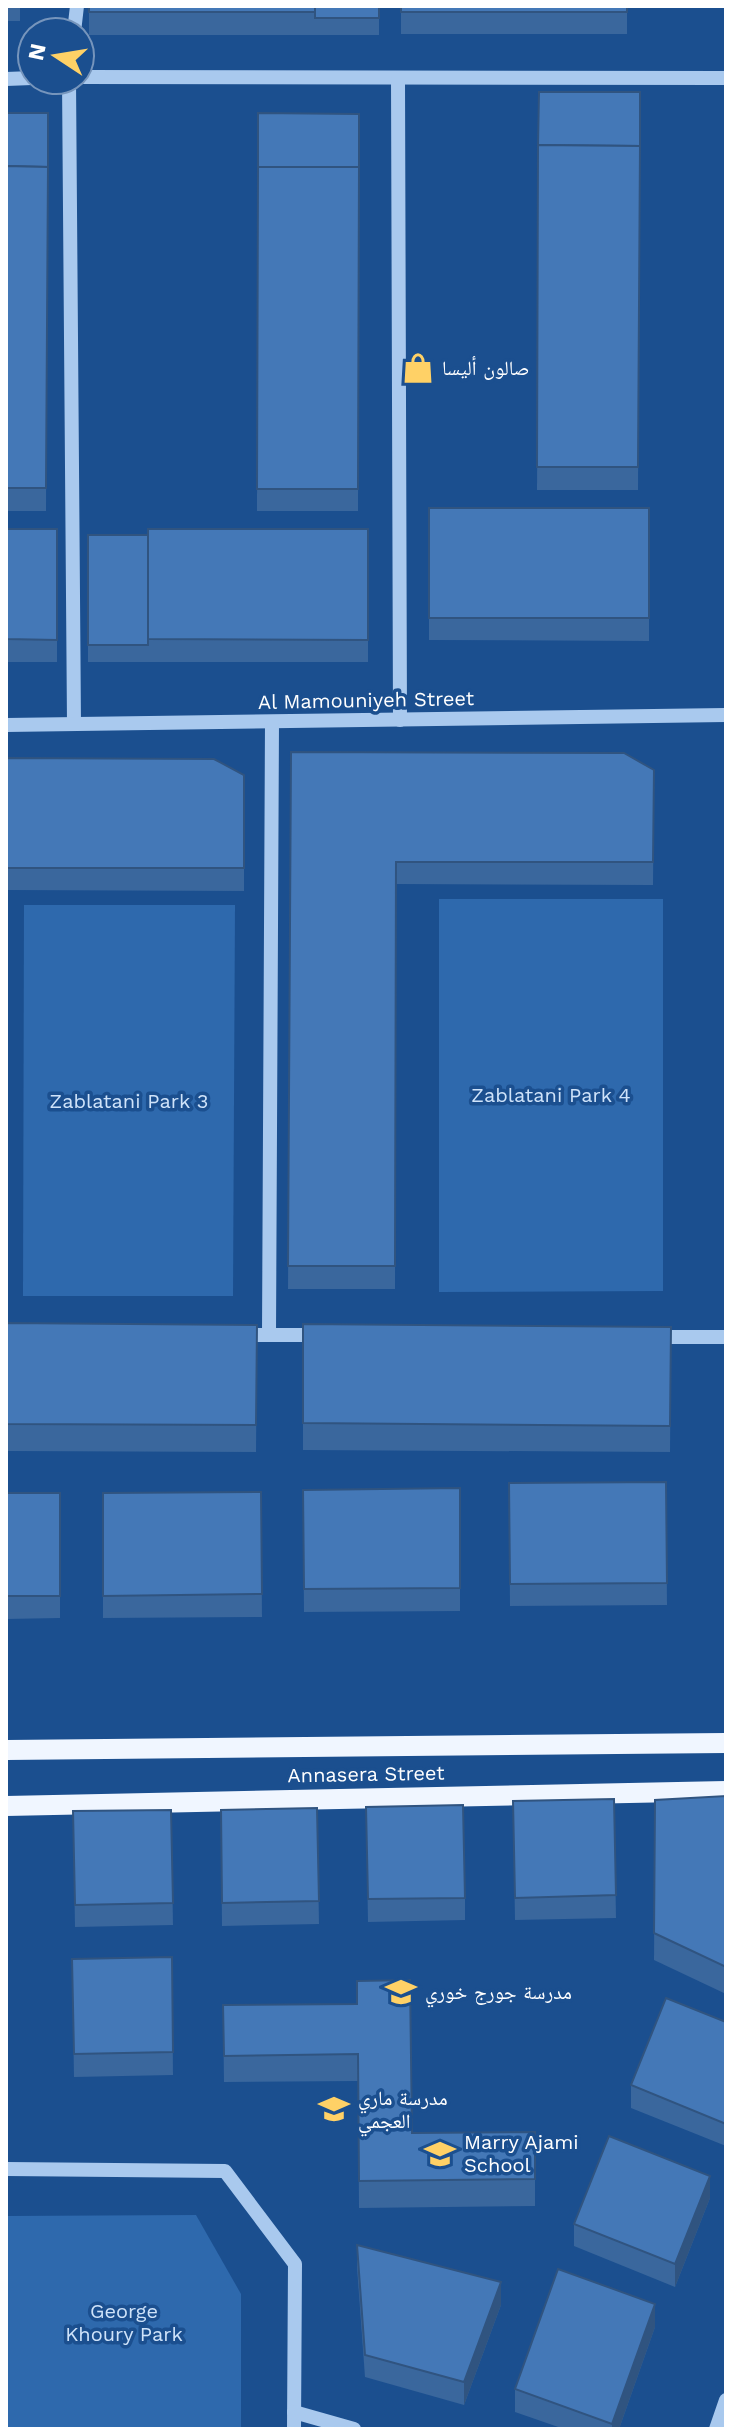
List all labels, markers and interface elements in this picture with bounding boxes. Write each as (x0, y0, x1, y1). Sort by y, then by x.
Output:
north arrow (16, 16, 96, 96)
text: N (23, 41, 51, 63)
shop icon: صالون أليسا (401, 351, 435, 385)
place label: صالون أليسا (442, 356, 529, 380)
street label: Al Mamouniyeh Street (258, 686, 475, 714)
park label: Zablatani Park 4 (471, 1083, 631, 1107)
park label: Zablatani Park 3 (50, 1089, 208, 1113)
street label: Annasera Street (287, 1761, 445, 1787)
school or university icon: مدرسة جورج خوري (384, 1975, 418, 2009)
place label: مدرسة جورج خوري (425, 1980, 572, 2008)
place label: مدرسة ماري العجمي (358, 2086, 448, 2137)
school or university icon: مدرسة ماري العجمي (317, 2092, 351, 2126)
place label: Marry Ajami School (464, 2130, 579, 2177)
school or university icon: Marry Ajami School (423, 2137, 457, 2171)
park label: George Khoury Park (65, 2299, 183, 2346)

